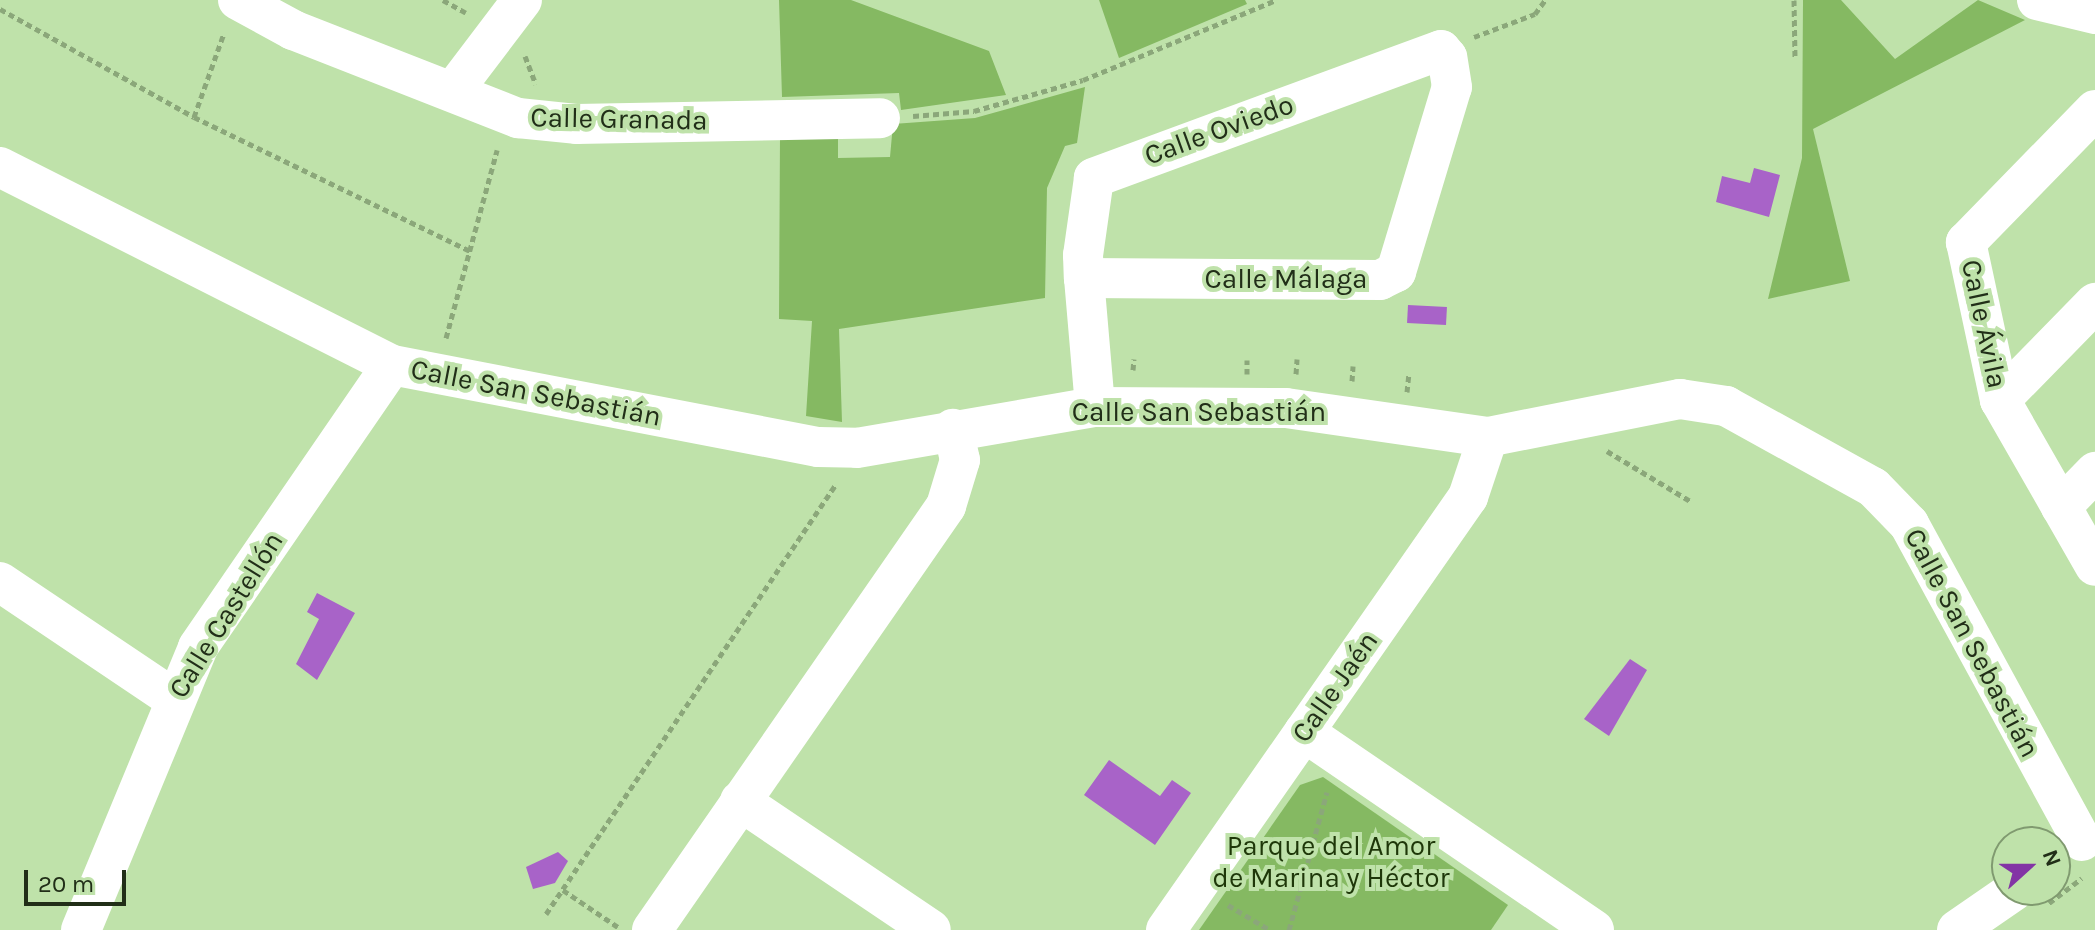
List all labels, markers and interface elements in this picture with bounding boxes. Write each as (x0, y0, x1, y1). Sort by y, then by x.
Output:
street label: Calle Oviedo (1140, 88, 1298, 172)
street label: Calle Granada (530, 101, 708, 137)
street label: Calle Ávila (1954, 257, 2014, 391)
street label: Calle Málaga (1205, 262, 1367, 296)
street label: Calle San Sebastián (408, 352, 664, 434)
street label: Calle San Sebastián (1072, 395, 1326, 429)
street label: Calle San Sebastián (1897, 523, 2047, 763)
street label: Calle Castellón (162, 526, 290, 704)
street label: Calle Jaén (1285, 625, 1385, 749)
north arrow (1991, 826, 2071, 906)
park label: Parque del Amor de Marina y Héctor (1212, 829, 1450, 895)
text: N (2037, 846, 2067, 870)
scale bar (28, 854, 130, 904)
text: 20 m (38, 870, 94, 898)

